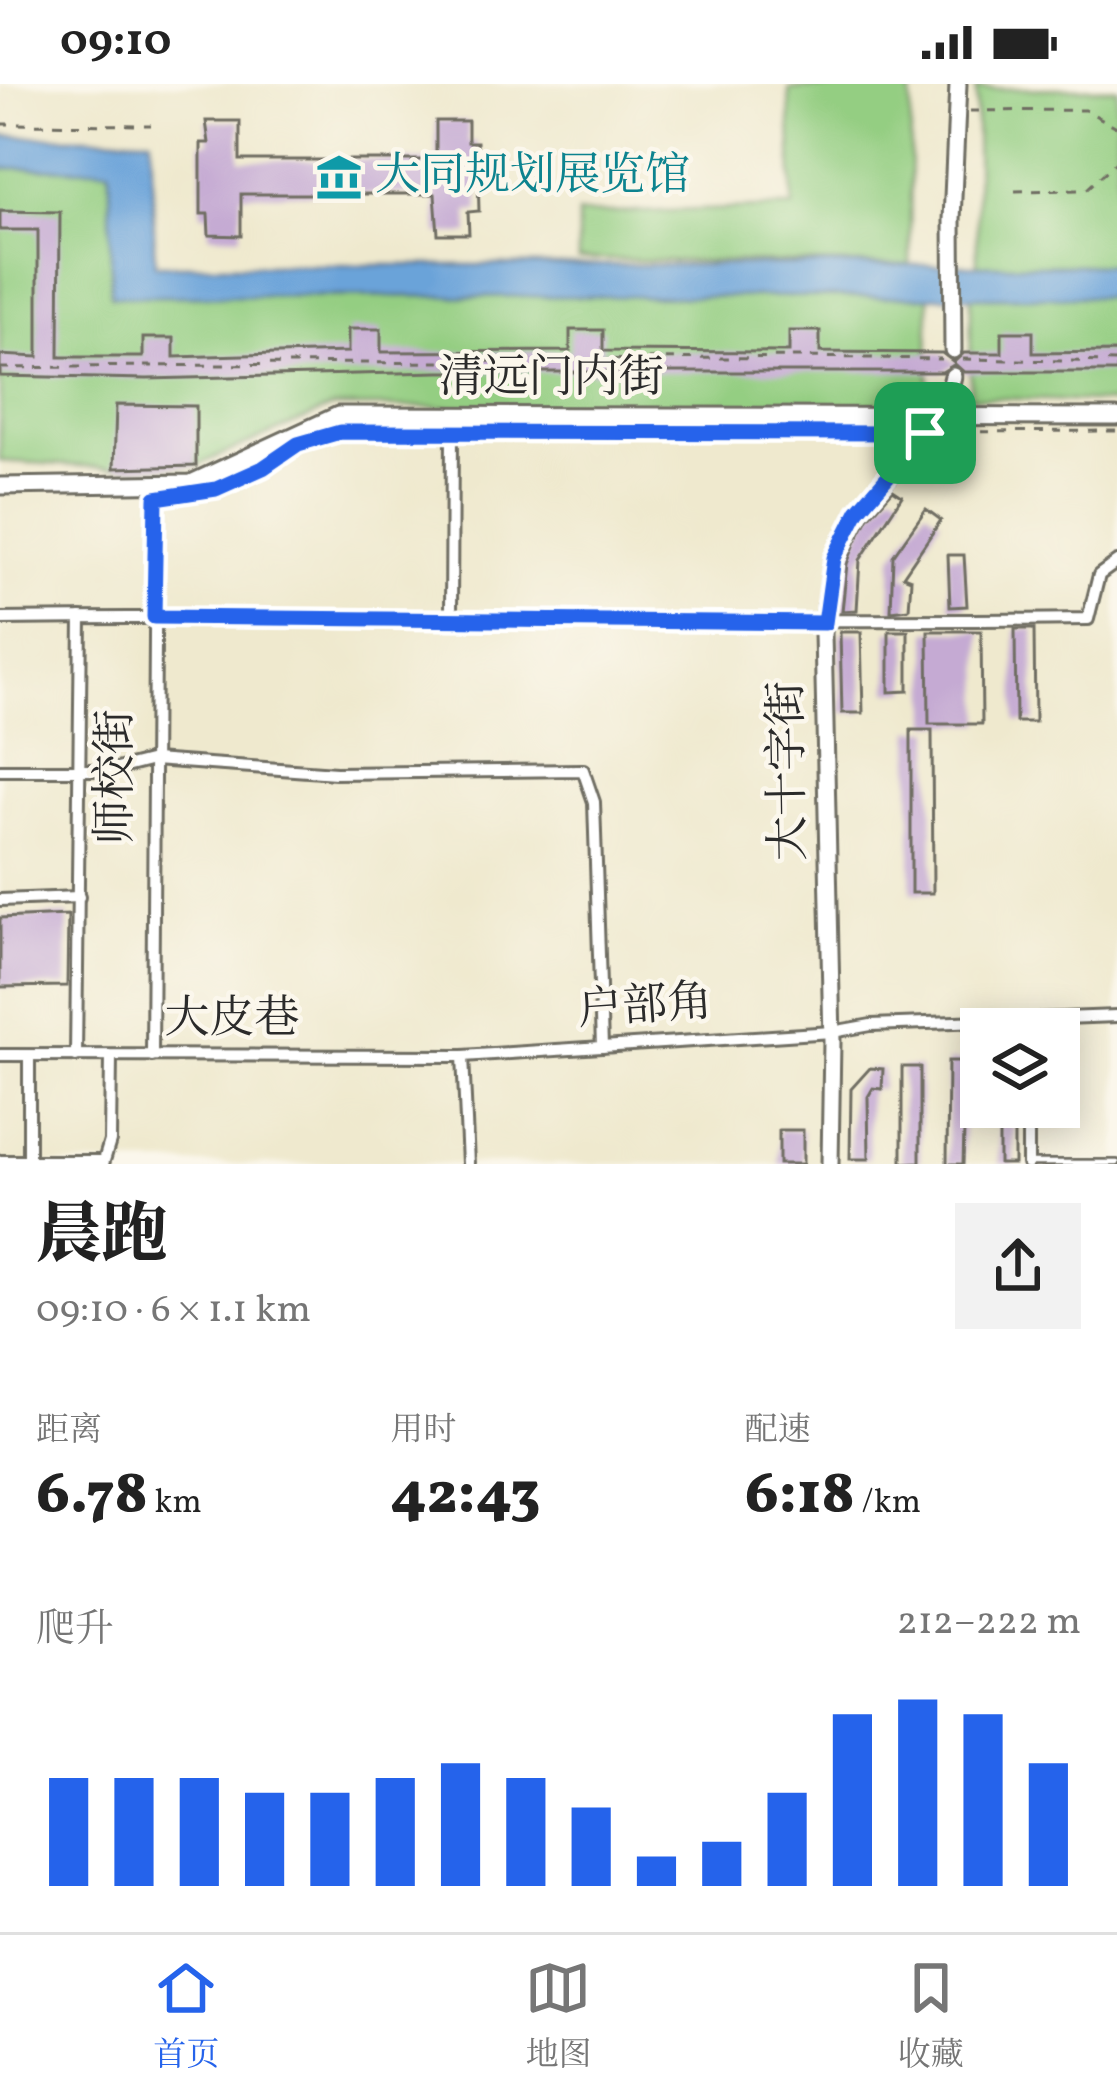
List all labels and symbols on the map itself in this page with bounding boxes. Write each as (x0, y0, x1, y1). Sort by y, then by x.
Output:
place label: 大同规划展览馆 (375, 146, 690, 209)
museum icon: 大同规划展览馆 (314, 152, 364, 202)
street label: 清远门内街 (438, 348, 664, 411)
pin (874, 382, 976, 484)
street label: 大十字街 (757, 680, 823, 862)
street label: 师校街 (86, 709, 149, 845)
street label: 户部角 (575, 972, 715, 1044)
street label: 大皮巷 (164, 989, 300, 1052)

